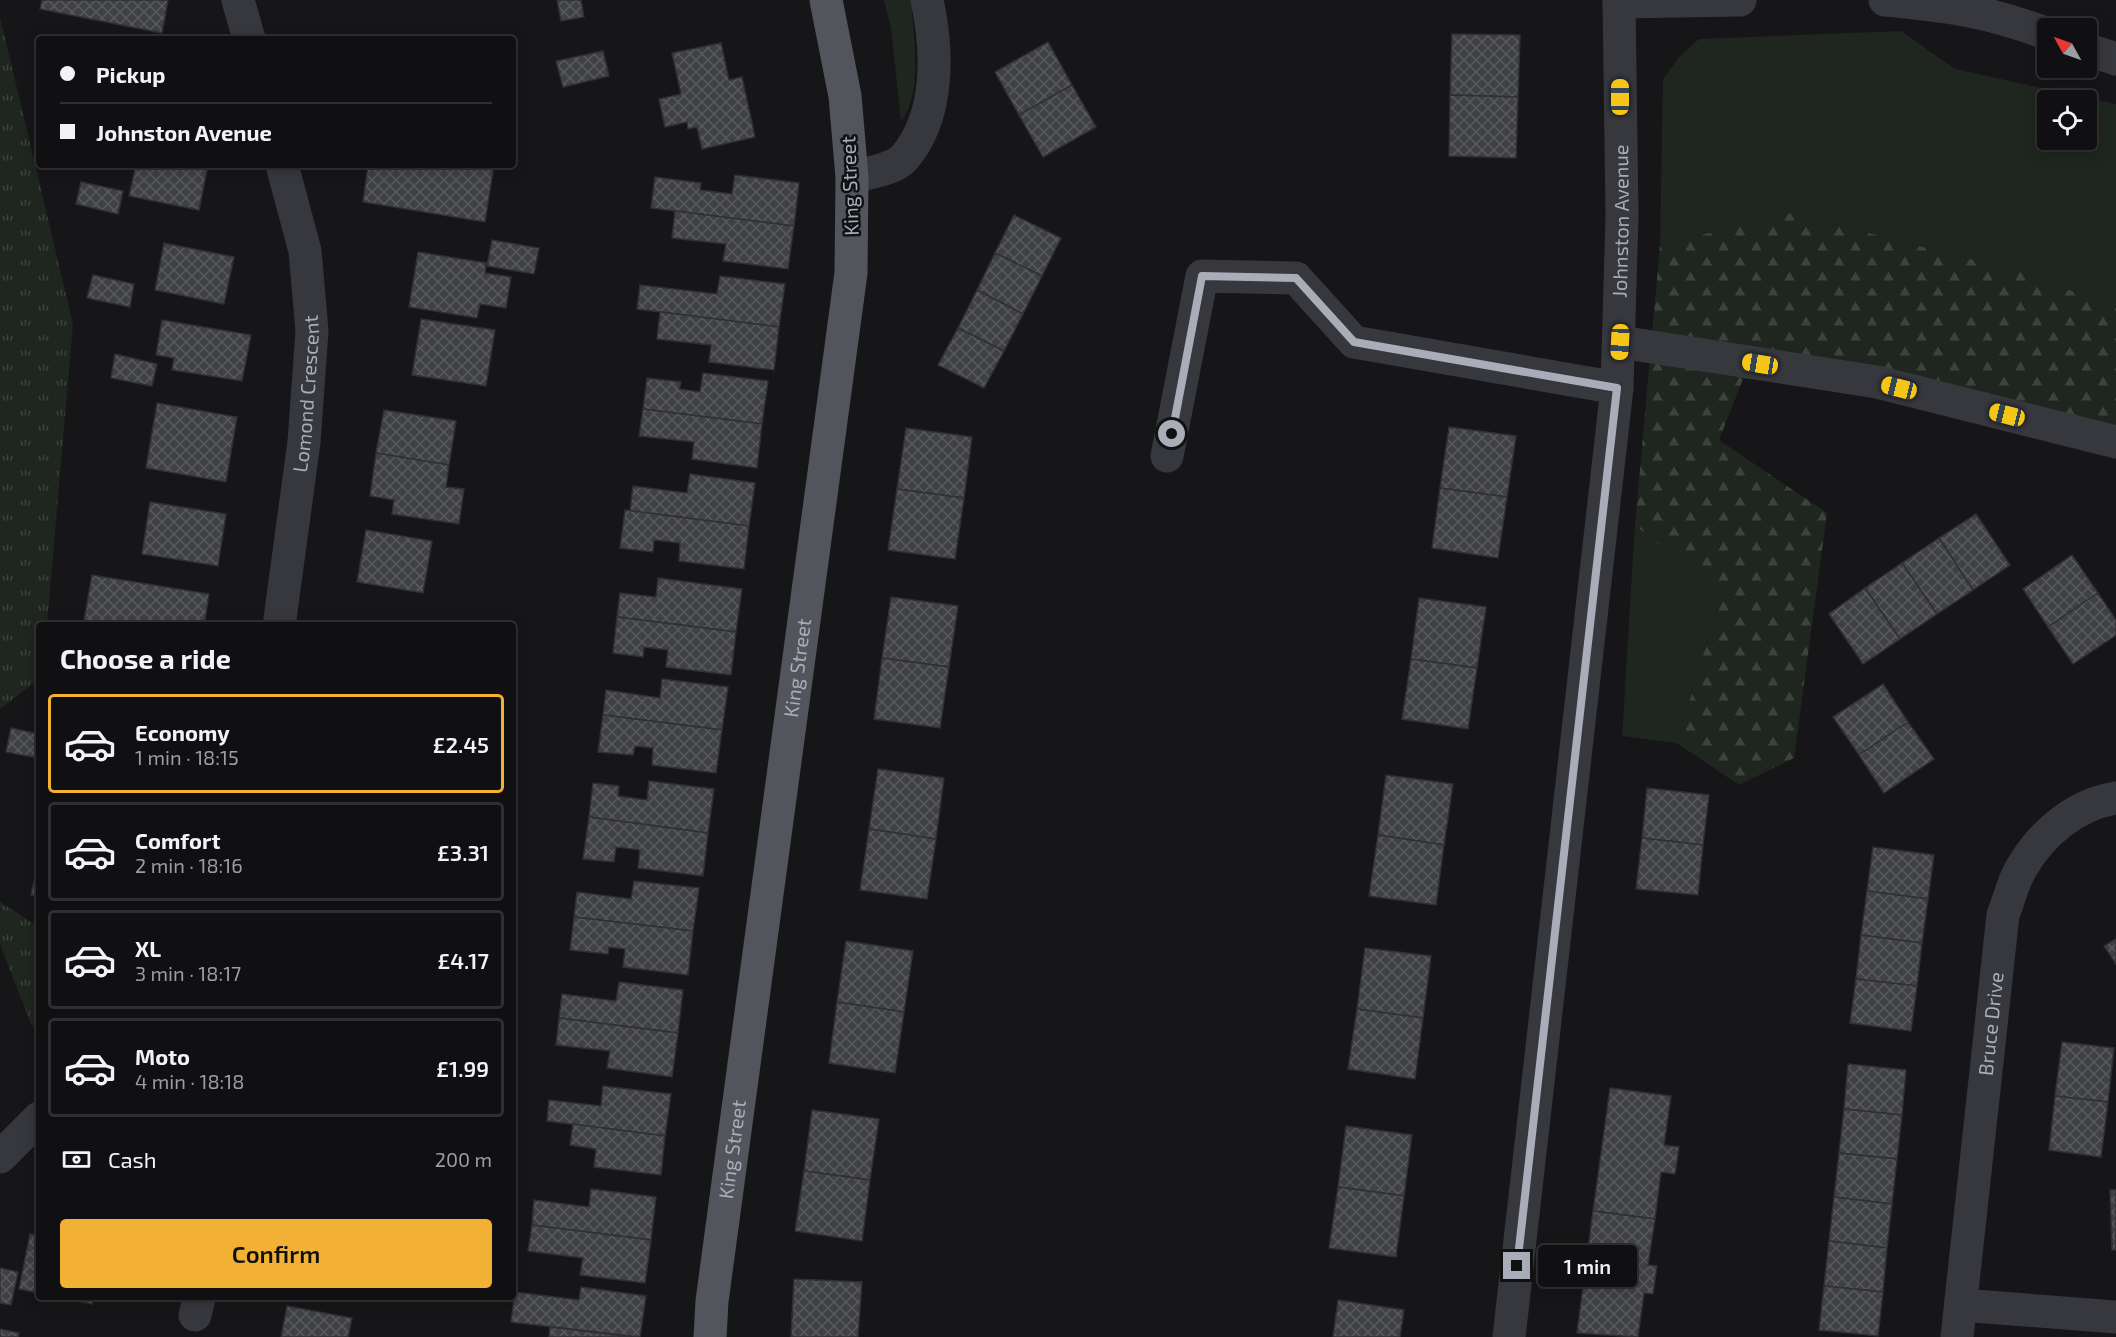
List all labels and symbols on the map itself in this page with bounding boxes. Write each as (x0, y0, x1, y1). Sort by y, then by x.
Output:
north arrow (2037, 18, 2097, 78)
car (1611, 79, 1629, 115)
street label: King Street (835, 135, 863, 236)
street label: Johnston Avenue (1607, 144, 1633, 298)
street label: Lomond Crescent (287, 314, 323, 474)
car (1610, 324, 1630, 360)
car (1741, 352, 1779, 376)
car (1879, 375, 1919, 401)
car (1987, 402, 2027, 428)
route start (1158, 420, 1185, 447)
street label: King Street (778, 616, 815, 719)
street label: Bruce Drive (1973, 971, 2008, 1077)
street label: King Street (713, 1098, 750, 1200)
callout: 1 min (1538, 1245, 1637, 1287)
route end (1503, 1252, 1530, 1279)

